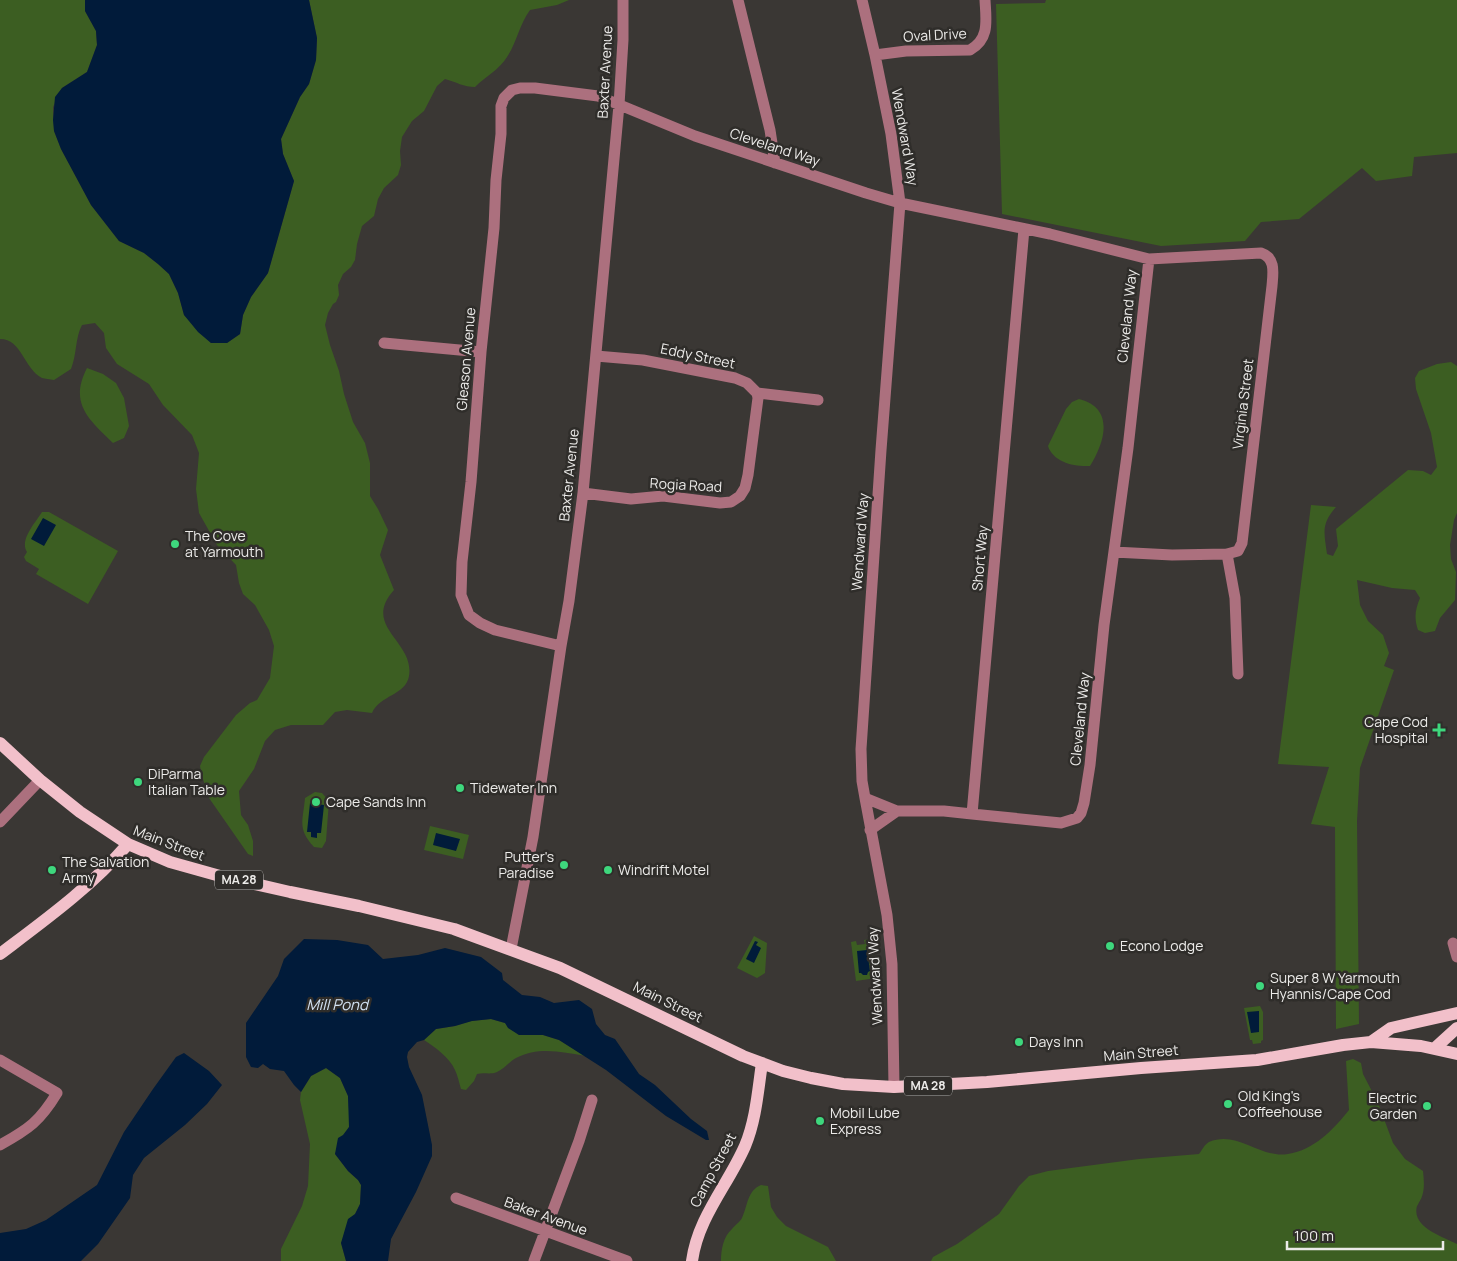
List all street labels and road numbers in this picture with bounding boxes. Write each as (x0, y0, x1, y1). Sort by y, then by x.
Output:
street label: Oval Drive (903, 23, 967, 46)
street label: Baxter Avenue (593, 25, 616, 119)
street label: Wendward Way (888, 87, 923, 187)
street label: Cleveland Way (728, 123, 823, 170)
street label: Cleveland Way (1112, 268, 1141, 364)
street label: Gleason Avenue (452, 307, 479, 411)
street label: Eddy Street (659, 338, 738, 373)
street label: Virginia Street (1228, 357, 1258, 450)
street label: Baxter Avenue (554, 428, 583, 522)
street label: Rogia Road (649, 473, 723, 496)
street label: Wendward Way (847, 492, 872, 592)
street label: Short Way (967, 524, 992, 592)
street label: Cleveland Way (1065, 671, 1094, 767)
street label: Main Street (131, 820, 208, 865)
road number: MA 28 (215, 870, 263, 890)
street label: Wendward Way (862, 926, 887, 1026)
street label: Main Street (630, 977, 706, 1027)
street label: Main Street (1103, 1040, 1180, 1065)
road number: MA 28 (904, 1076, 952, 1096)
street label: Camp Street (685, 1129, 740, 1210)
street label: Baker Avenue (502, 1192, 590, 1239)

